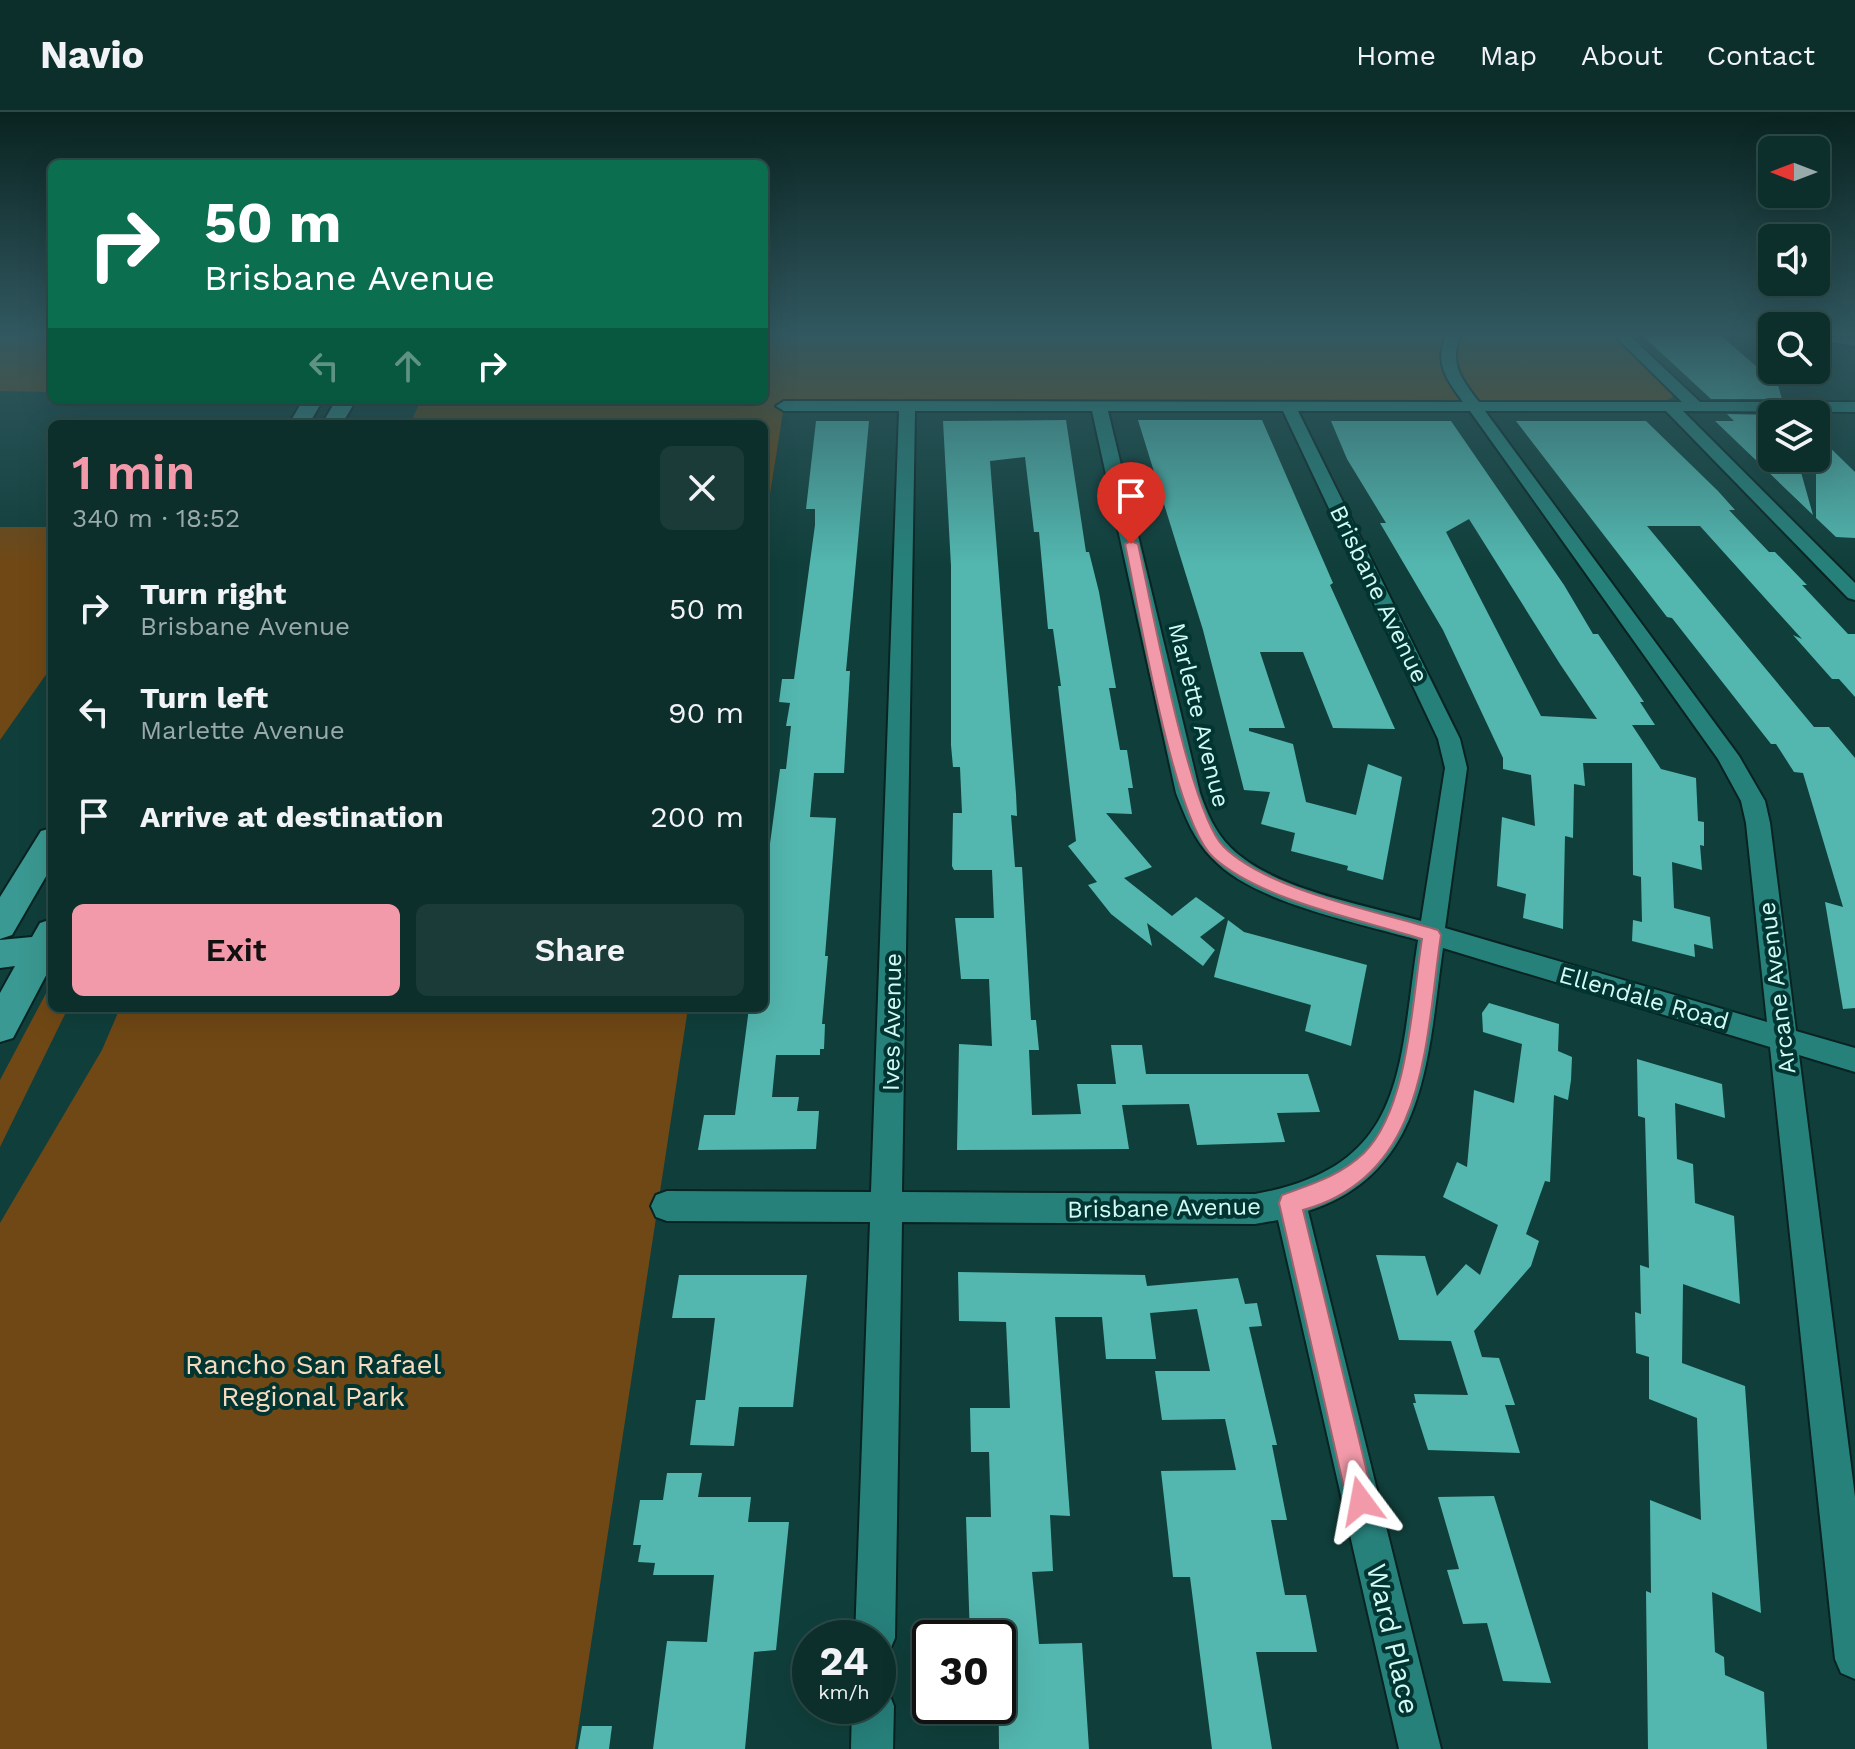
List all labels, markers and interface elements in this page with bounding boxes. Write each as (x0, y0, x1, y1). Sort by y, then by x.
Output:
text: Navio (40, 33, 144, 77)
text: Home (1356, 39, 1436, 72)
text: Map (1480, 39, 1537, 72)
text: About (1581, 39, 1663, 72)
text: Contact (1707, 39, 1815, 72)
north arrow (1758, 136, 1830, 208)
map controls (1758, 136, 1830, 472)
text: 50 m (204, 190, 341, 256)
icon: right (72, 192, 176, 296)
button: sound (1758, 224, 1830, 296)
text: Brisbane Avenue (204, 257, 495, 299)
button: search (1758, 312, 1830, 384)
icon: left (302, 344, 346, 388)
icon: ahead (386, 344, 430, 388)
icon: right (470, 344, 514, 388)
button: layers (1758, 400, 1830, 472)
text: 1 min (72, 444, 195, 501)
button: close (660, 446, 744, 530)
pin (1097, 462, 1165, 544)
icon: arrive (1109, 474, 1153, 518)
street label: Brisbane Avenue (1324, 501, 1434, 687)
text: 340 m · 18:52 (72, 503, 240, 533)
text: Turn right (140, 576, 286, 611)
icon: right (72, 586, 116, 630)
text: 50 m (669, 591, 744, 626)
text: Brisbane Avenue (140, 611, 350, 641)
street label: Marlette Avenue (1163, 620, 1235, 810)
text: Turn left (140, 680, 268, 715)
icon: left (72, 690, 116, 734)
text: 90 m (668, 695, 744, 730)
text: Marlette Avenue (140, 715, 345, 745)
icon: arrive (72, 794, 116, 838)
text: Arrive at destination (140, 799, 444, 834)
text: 200 m (650, 799, 744, 834)
street label: Arcane Avenue (1753, 900, 1801, 1076)
button: Exit (72, 904, 400, 996)
button: Share (416, 904, 744, 996)
street label: Ives Avenue (877, 953, 907, 1091)
street label: Ellendale Road (1556, 960, 1732, 1036)
street label: Brisbane Avenue (1067, 1192, 1261, 1224)
park label: Rancho San Rafael Regional Park (185, 1348, 442, 1413)
position arrow (1319, 1459, 1403, 1543)
street label: Ward Place (1360, 1561, 1426, 1717)
speed limit sign: 30 (912, 1620, 1016, 1724)
text: 24 (819, 1638, 869, 1685)
text: km/h (818, 1680, 870, 1704)

